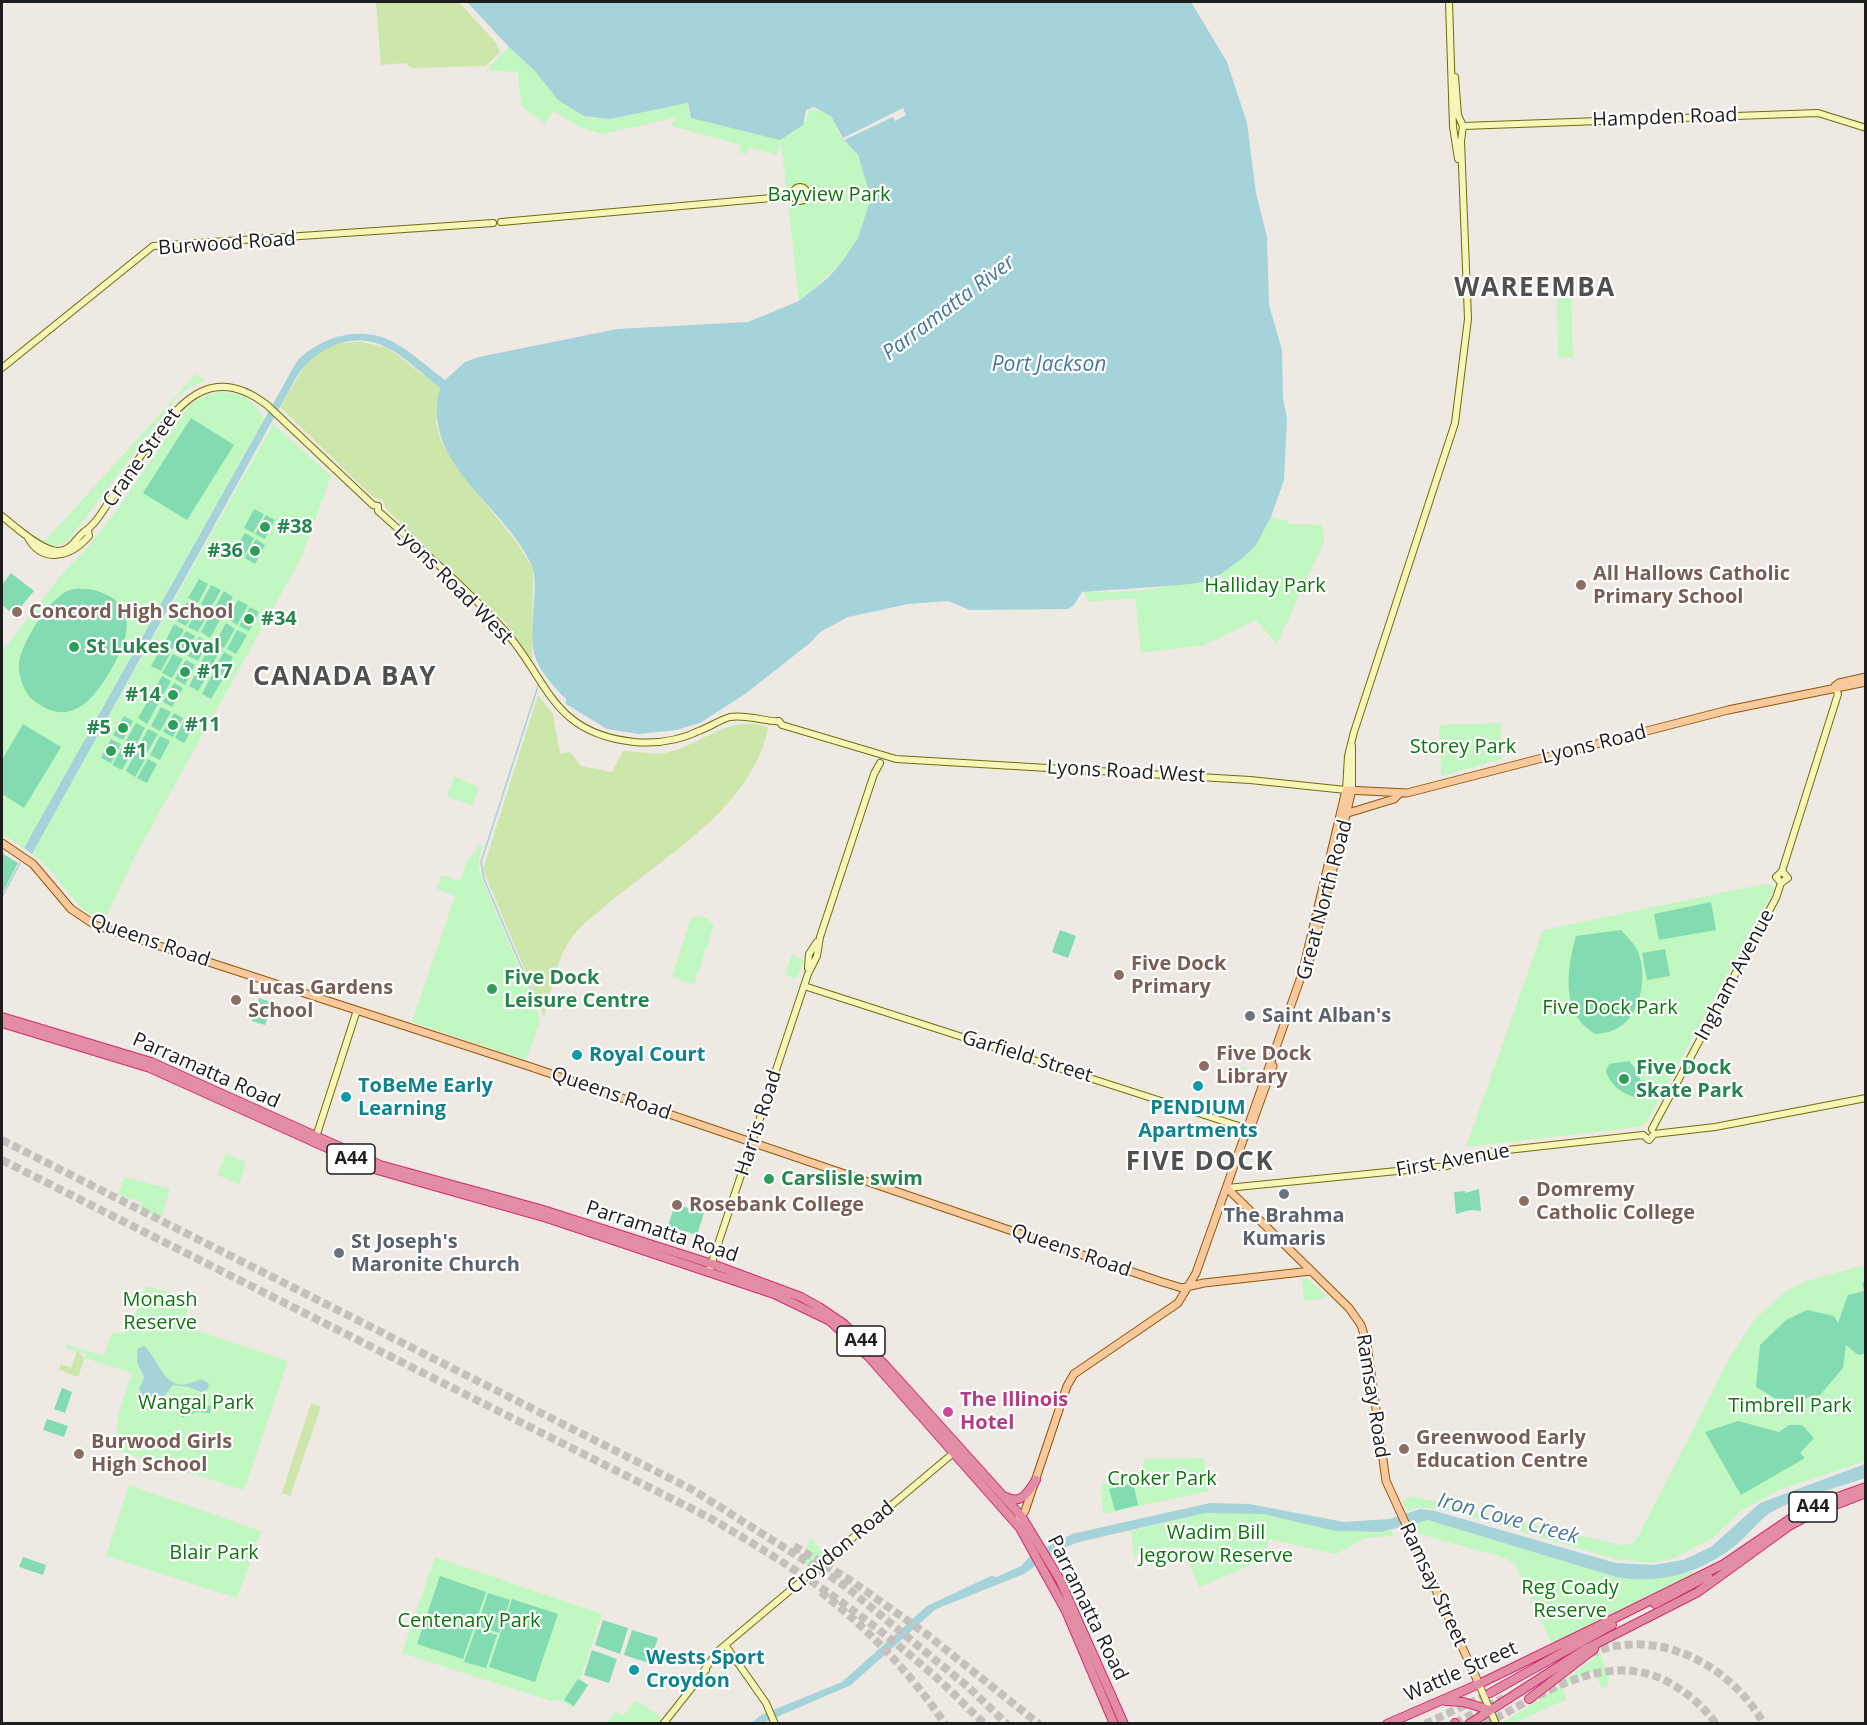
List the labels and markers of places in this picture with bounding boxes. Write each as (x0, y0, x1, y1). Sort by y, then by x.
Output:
place label: #38 (277, 515, 313, 539)
marker: #38 (258, 520, 272, 534)
place label: #36 (207, 539, 243, 563)
marker: #36 (248, 544, 262, 558)
place label: All Hallows Catholic Primary School (1593, 562, 1790, 609)
marker: All Hallows Catholic Primary School (1574, 578, 1588, 592)
place label: Concord High School (29, 600, 233, 624)
marker: Concord High School (10, 605, 24, 619)
place label: #34 (261, 607, 297, 631)
marker: #34 (242, 612, 256, 626)
place label: St Lukes Oval (86, 635, 220, 659)
marker: St Lukes Oval (67, 640, 81, 654)
place label: #17 (197, 660, 233, 684)
marker: #17 (178, 665, 192, 679)
place label: #14 (125, 683, 161, 707)
marker: #14 (166, 688, 180, 702)
place label: #11 (185, 713, 221, 737)
place label: #5 (87, 716, 111, 740)
marker: #11 (166, 718, 180, 732)
marker: #5 (116, 721, 130, 735)
place label: #1 (123, 739, 147, 763)
marker: #1 (104, 744, 118, 758)
place label: Five Dock Primary (1131, 952, 1226, 999)
place label: Five Dock Leisure Centre (504, 966, 650, 1013)
marker: Five Dock Primary (1112, 968, 1126, 982)
place label: Lucas Gardens School (248, 976, 393, 1023)
marker: Five Dock Leisure Centre (485, 982, 499, 996)
marker: Lucas Gardens School (229, 993, 243, 1007)
place label: Saint Alban's (1262, 1004, 1391, 1028)
marker: Saint Alban's (1243, 1009, 1257, 1023)
place label: Five Dock Library (1216, 1042, 1311, 1089)
place label: Royal Court (589, 1043, 705, 1067)
marker: Royal Court (570, 1048, 584, 1062)
place label: Five Dock Skate Park (1636, 1056, 1743, 1103)
marker: Five Dock Library (1197, 1059, 1211, 1073)
marker: Five Dock Skate Park (1617, 1072, 1631, 1086)
place label: ToBeMe Early Learning (358, 1074, 493, 1121)
marker: PENDIUM Apartments (1191, 1079, 1205, 1093)
marker: ToBeMe Early Learning (339, 1090, 353, 1104)
place label: PENDIUM Apartments (1138, 1096, 1258, 1143)
place label: Carslisle swim (781, 1167, 923, 1191)
marker: Carslisle swim (762, 1172, 776, 1186)
place label: Domremy Catholic College (1536, 1178, 1695, 1225)
marker: The Brahma Kumaris (1277, 1187, 1291, 1201)
place label: Rosebank College (689, 1193, 864, 1217)
marker: Domremy Catholic College (1517, 1194, 1531, 1208)
marker: Rosebank College (670, 1198, 684, 1212)
place label: The Brahma Kumaris (1223, 1204, 1345, 1251)
place label: St Joseph's Maronite Church (351, 1230, 520, 1277)
marker: St Joseph's Maronite Church (332, 1246, 346, 1260)
place label: The Illinois Hotel (960, 1388, 1068, 1435)
marker: The Illinois Hotel (941, 1405, 955, 1419)
place label: Greenwood Early Education Centre (1416, 1426, 1588, 1473)
place label: Burwood Girls High School (91, 1430, 232, 1477)
marker: Greenwood Early Education Centre (1397, 1442, 1411, 1456)
marker: Burwood Girls High School (72, 1447, 86, 1461)
place label: Wests Sport Croydon (646, 1646, 765, 1693)
marker: Wests Sport Croydon (627, 1663, 641, 1677)

